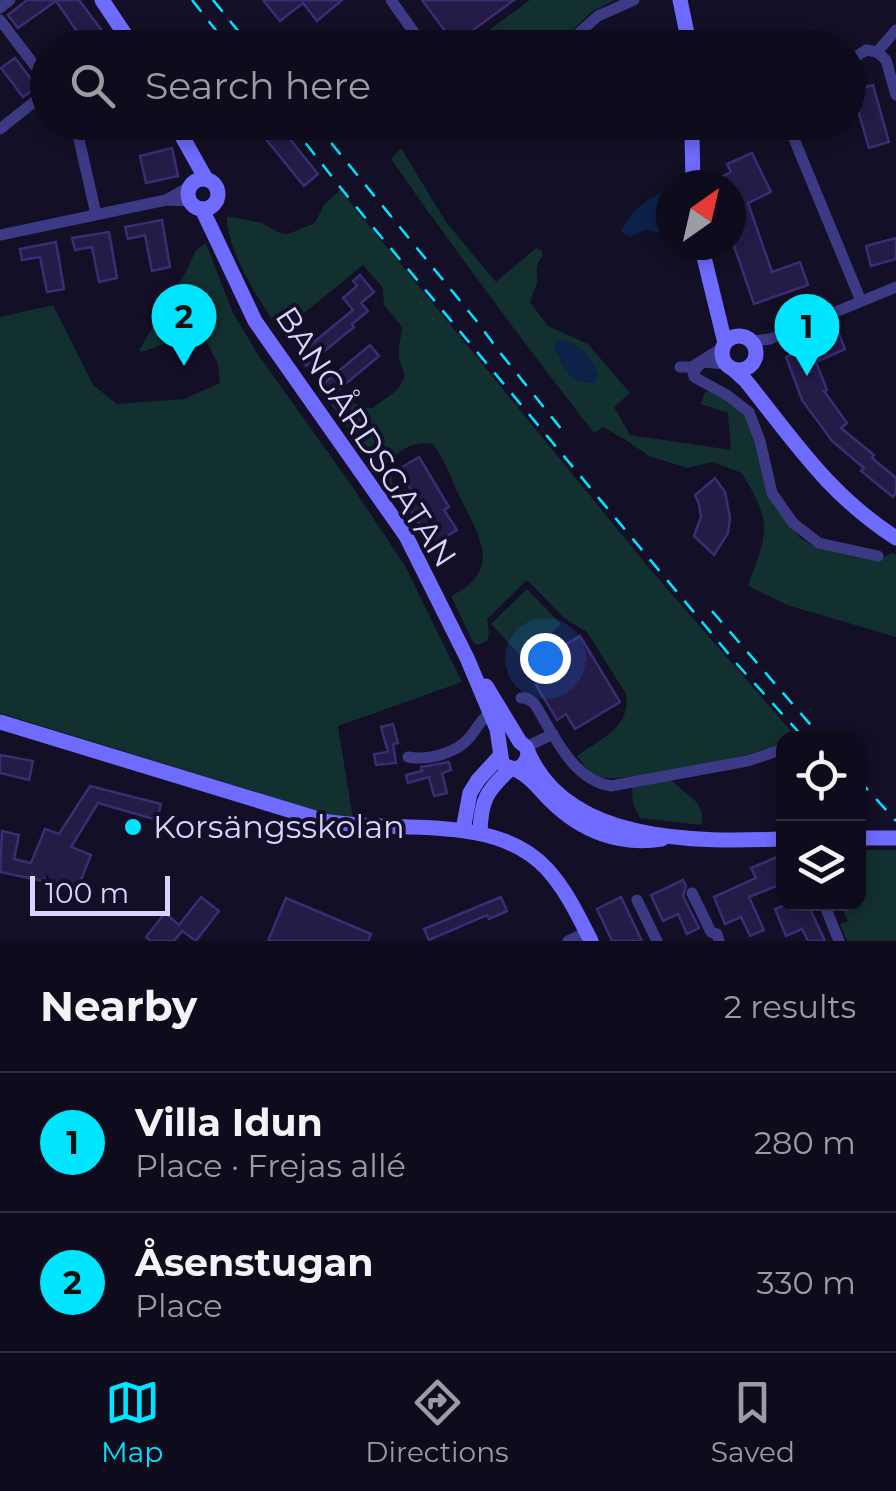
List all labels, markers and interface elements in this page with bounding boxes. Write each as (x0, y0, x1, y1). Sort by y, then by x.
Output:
search box (30, 30, 866, 140)
icon: search (65, 58, 120, 113)
text: Search here (145, 62, 371, 109)
north arrow (656, 170, 746, 260)
pin: 2 (152, 284, 216, 366)
pin: 1 (774, 294, 840, 376)
street label: BANGÅRDSGATAN (268, 299, 465, 574)
your location (520, 633, 571, 684)
map controls (776, 731, 866, 911)
button: locate (776, 731, 866, 821)
place label: Korsängsskolan (153, 807, 405, 846)
marker: Korsängsskolan (122, 816, 144, 838)
button: layers (776, 821, 866, 911)
scale bar (30, 871, 170, 916)
text: 100 m (45, 876, 129, 910)
text: Nearby (40, 980, 197, 1032)
text: 2 results (724, 987, 856, 1026)
text: Villa Idun (135, 1099, 323, 1146)
text: 1 (66, 1123, 79, 1162)
text: 280 m (754, 1123, 856, 1162)
text: Place · Frejas allé (135, 1146, 406, 1185)
text: Åsenstugan (135, 1239, 373, 1286)
text: 2 (63, 1263, 82, 1302)
text: 330 m (757, 1263, 856, 1302)
text: Place (135, 1286, 223, 1325)
tab: Map (101, 1375, 163, 1469)
tab: Directions (365, 1375, 509, 1469)
tab: Saved (711, 1375, 795, 1469)

